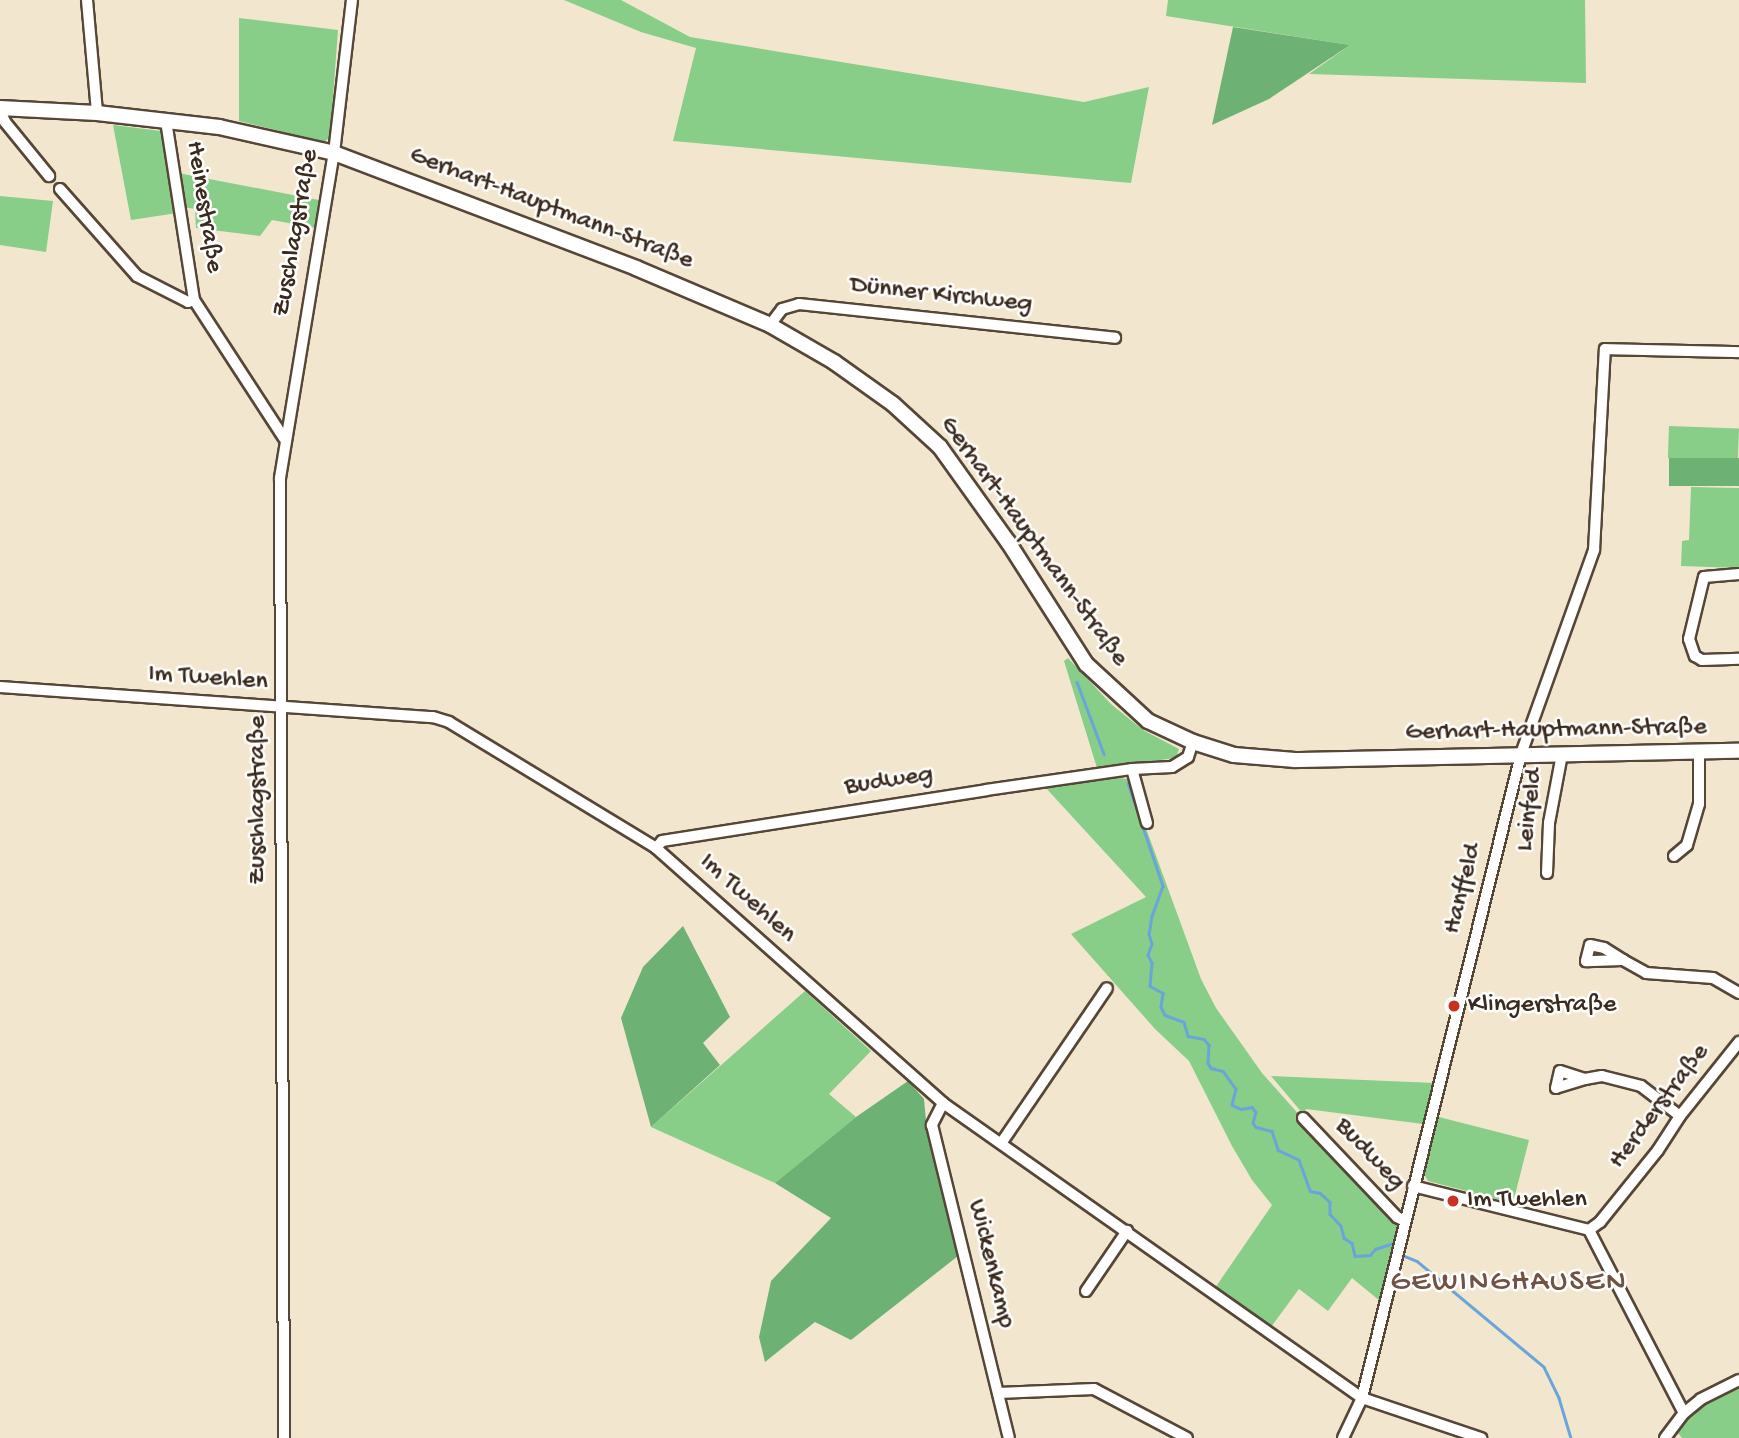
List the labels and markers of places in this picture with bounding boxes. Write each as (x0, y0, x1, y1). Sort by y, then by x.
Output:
place label: Klingerstraße (1468, 990, 1616, 1022)
marker: Klingerstraße (1446, 998, 1462, 1014)
place label: Im Twehlen (1467, 1185, 1587, 1217)
marker: Im Twehlen (1445, 1193, 1461, 1209)

